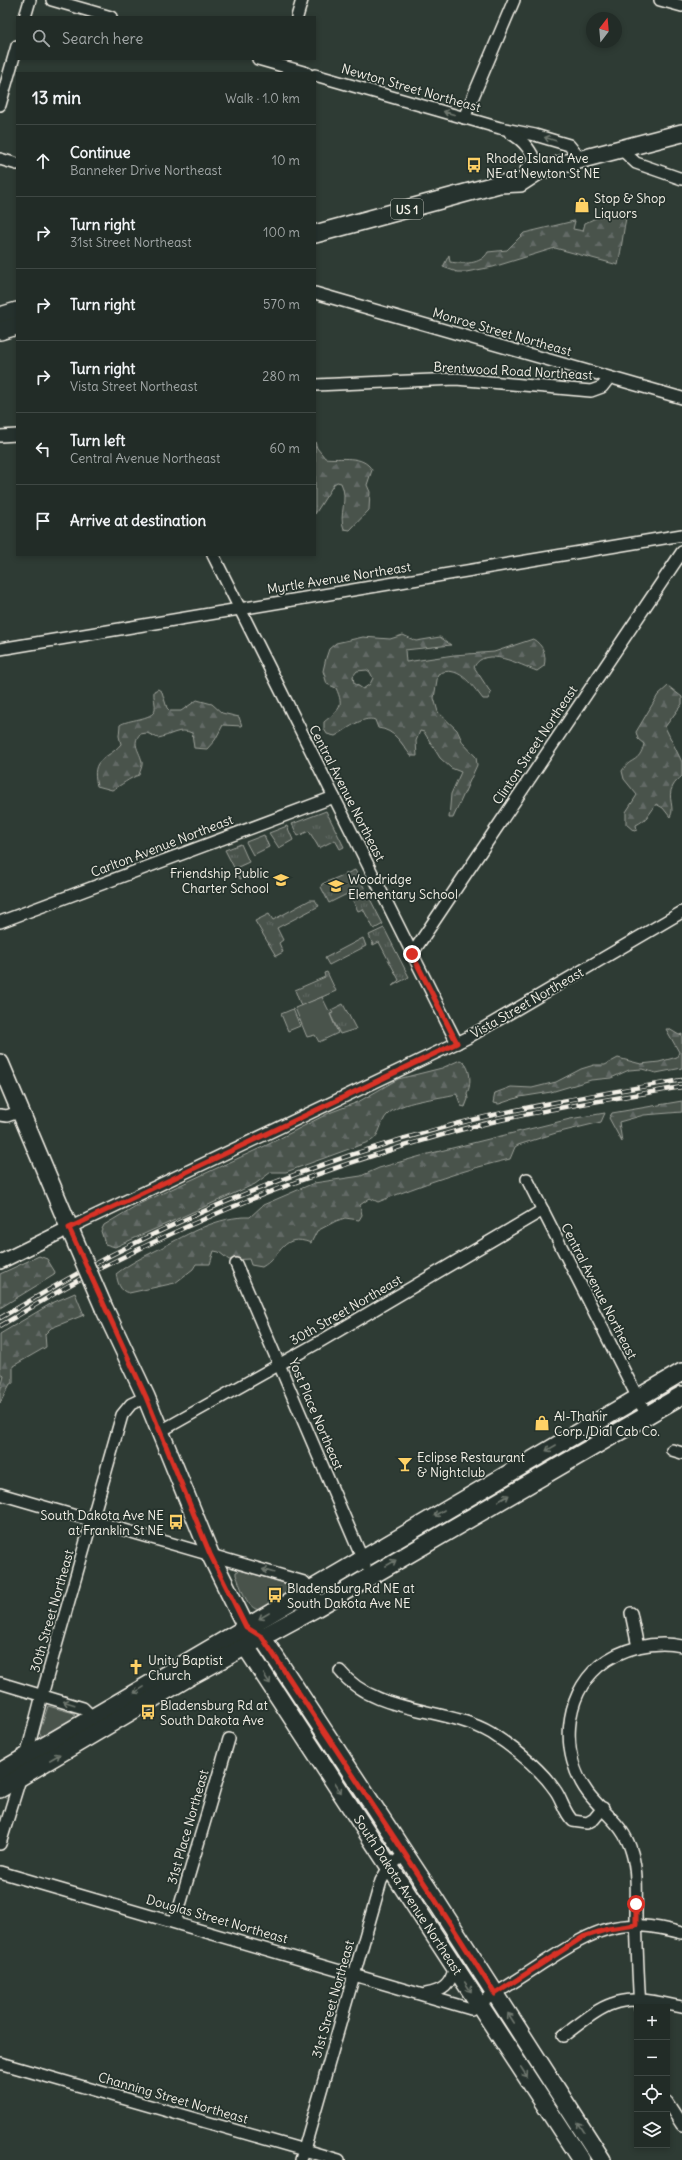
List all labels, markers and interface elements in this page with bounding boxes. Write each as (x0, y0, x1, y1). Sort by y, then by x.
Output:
north arrow (586, 12, 622, 48)
search box (16, 16, 316, 60)
icon: search (30, 27, 52, 49)
text: Search here (62, 29, 143, 48)
street label: Newton Street Northeast (339, 60, 483, 116)
text: 13 min (32, 87, 81, 109)
text: Walk · 1.0 km (225, 90, 300, 107)
one-way arrow (442, 109, 455, 116)
one-way arrow (544, 135, 556, 143)
text: Continue (70, 143, 131, 162)
icon: ahead (32, 150, 54, 172)
place label: Rhode Island Ave NE at Newton St NE (486, 150, 600, 182)
text: 10 m (272, 152, 300, 169)
bus stop icon: Rhode Island Ave NE at Newton St NE (465, 156, 483, 174)
text: Banneker Drive Northeast (70, 162, 222, 179)
place label: Stop & Shop Liquors (594, 190, 666, 222)
shop icon: Stop & Shop Liquors (573, 196, 591, 214)
road number: US 1 (391, 199, 423, 219)
text: Turn right (70, 215, 135, 234)
icon: right (32, 222, 54, 244)
text: 100 m (263, 224, 300, 241)
text: 31st Street Northeast (70, 234, 192, 251)
icon: right (32, 294, 54, 316)
text: Turn right (70, 295, 135, 314)
text: 570 m (263, 296, 300, 313)
street label: Monroe Street Northeast (431, 304, 574, 360)
street label: Brentwood Road Northeast (433, 358, 594, 384)
text: Turn right (70, 359, 135, 378)
icon: right (32, 366, 54, 388)
text: 280 m (262, 368, 300, 385)
text: Vista Street Northeast (70, 378, 198, 395)
text: Turn left (70, 431, 125, 450)
icon: left (32, 438, 54, 460)
text: 60 m (269, 440, 300, 457)
text: Central Avenue Northeast (70, 450, 220, 467)
icon: arrive (32, 510, 54, 532)
text: Arrive at destination (70, 511, 206, 530)
street label: Myrtle Avenue Northeast (266, 558, 413, 598)
street label: Clinton Street Northeast (489, 682, 582, 808)
street label: Central Avenue Northeast (305, 722, 389, 864)
street label: Carlton Avenue Northeast (88, 811, 236, 881)
place label: Friendship Public Charter School (170, 865, 269, 897)
school or university icon: Friendship Public Charter School (272, 871, 290, 889)
place label: Woodridge Elementary School (348, 871, 458, 903)
school or university icon: Woodridge Elementary School (327, 877, 345, 895)
route end (403, 945, 421, 963)
street label: Vista Street Northeast (467, 963, 587, 1042)
street label: Central Avenue Northeast (557, 1220, 641, 1362)
street label: 30th Street Northeast (287, 1271, 406, 1349)
street label: Yost Place Northeast (285, 1356, 347, 1473)
place label: Al-Thahir Corp./Dial Cab Co. (554, 1408, 660, 1440)
shop icon: Al-Thahir Corp./Dial Cab Co. (533, 1414, 551, 1432)
one-way arrow (545, 1444, 557, 1452)
place label: Eclipse Restaurant & Nightclub (417, 1449, 526, 1481)
bar icon: Eclipse Restaurant & Nightclub (396, 1455, 414, 1473)
one-way arrow (498, 1494, 510, 1502)
place label: South Dakota Ave NE at Franklin St NE (40, 1507, 164, 1539)
one-way arrow (433, 1510, 445, 1518)
bus stop icon: South Dakota Ave NE at Franklin St NE (167, 1513, 185, 1531)
street label: 30th Street Northeast (26, 1547, 78, 1674)
one-way arrow (385, 1559, 397, 1567)
one-way arrow (261, 1567, 274, 1574)
place label: Bladensburg Rd NE at South Dakota Ave NE (287, 1580, 415, 1612)
bus stop icon: Bladensburg Rd NE at South Dakota Ave NE (266, 1586, 284, 1604)
one-way arrow (258, 1613, 270, 1621)
place label: Unity Baptist Church (148, 1652, 224, 1684)
church icon: Unity Baptist Church (127, 1658, 145, 1676)
one-way arrow (263, 1674, 271, 1685)
one-way arrow (134, 1686, 145, 1694)
place label: Bladensburg Rd at South Dakota Ave (160, 1697, 268, 1729)
one-way arrow (64, 1699, 76, 1707)
bus stop icon: Bladensburg Rd at South Dakota Ave (139, 1703, 157, 1721)
one-way arrow (49, 1752, 61, 1760)
street label: 31st Place Northeast (164, 1767, 213, 1886)
one-way arrow (335, 1782, 343, 1794)
street label: South Dakota Avenue Northeast (350, 1812, 466, 1979)
street label: Douglas Street Northeast (144, 1891, 290, 1948)
route start (627, 1895, 645, 1913)
street label: 31st Street Northeast (308, 1938, 358, 2060)
one-way arrow (464, 1981, 472, 1992)
map controls (634, 2004, 670, 2148)
button: + (634, 2004, 670, 2040)
one-way arrow (506, 2012, 514, 2024)
button: − (634, 2040, 670, 2076)
one-way arrow (520, 2066, 528, 2078)
street label: Channing Street Northeast (96, 2068, 251, 2128)
button: locate (634, 2076, 670, 2112)
button: layers (634, 2112, 670, 2148)
one-way arrow (577, 2121, 585, 2133)

